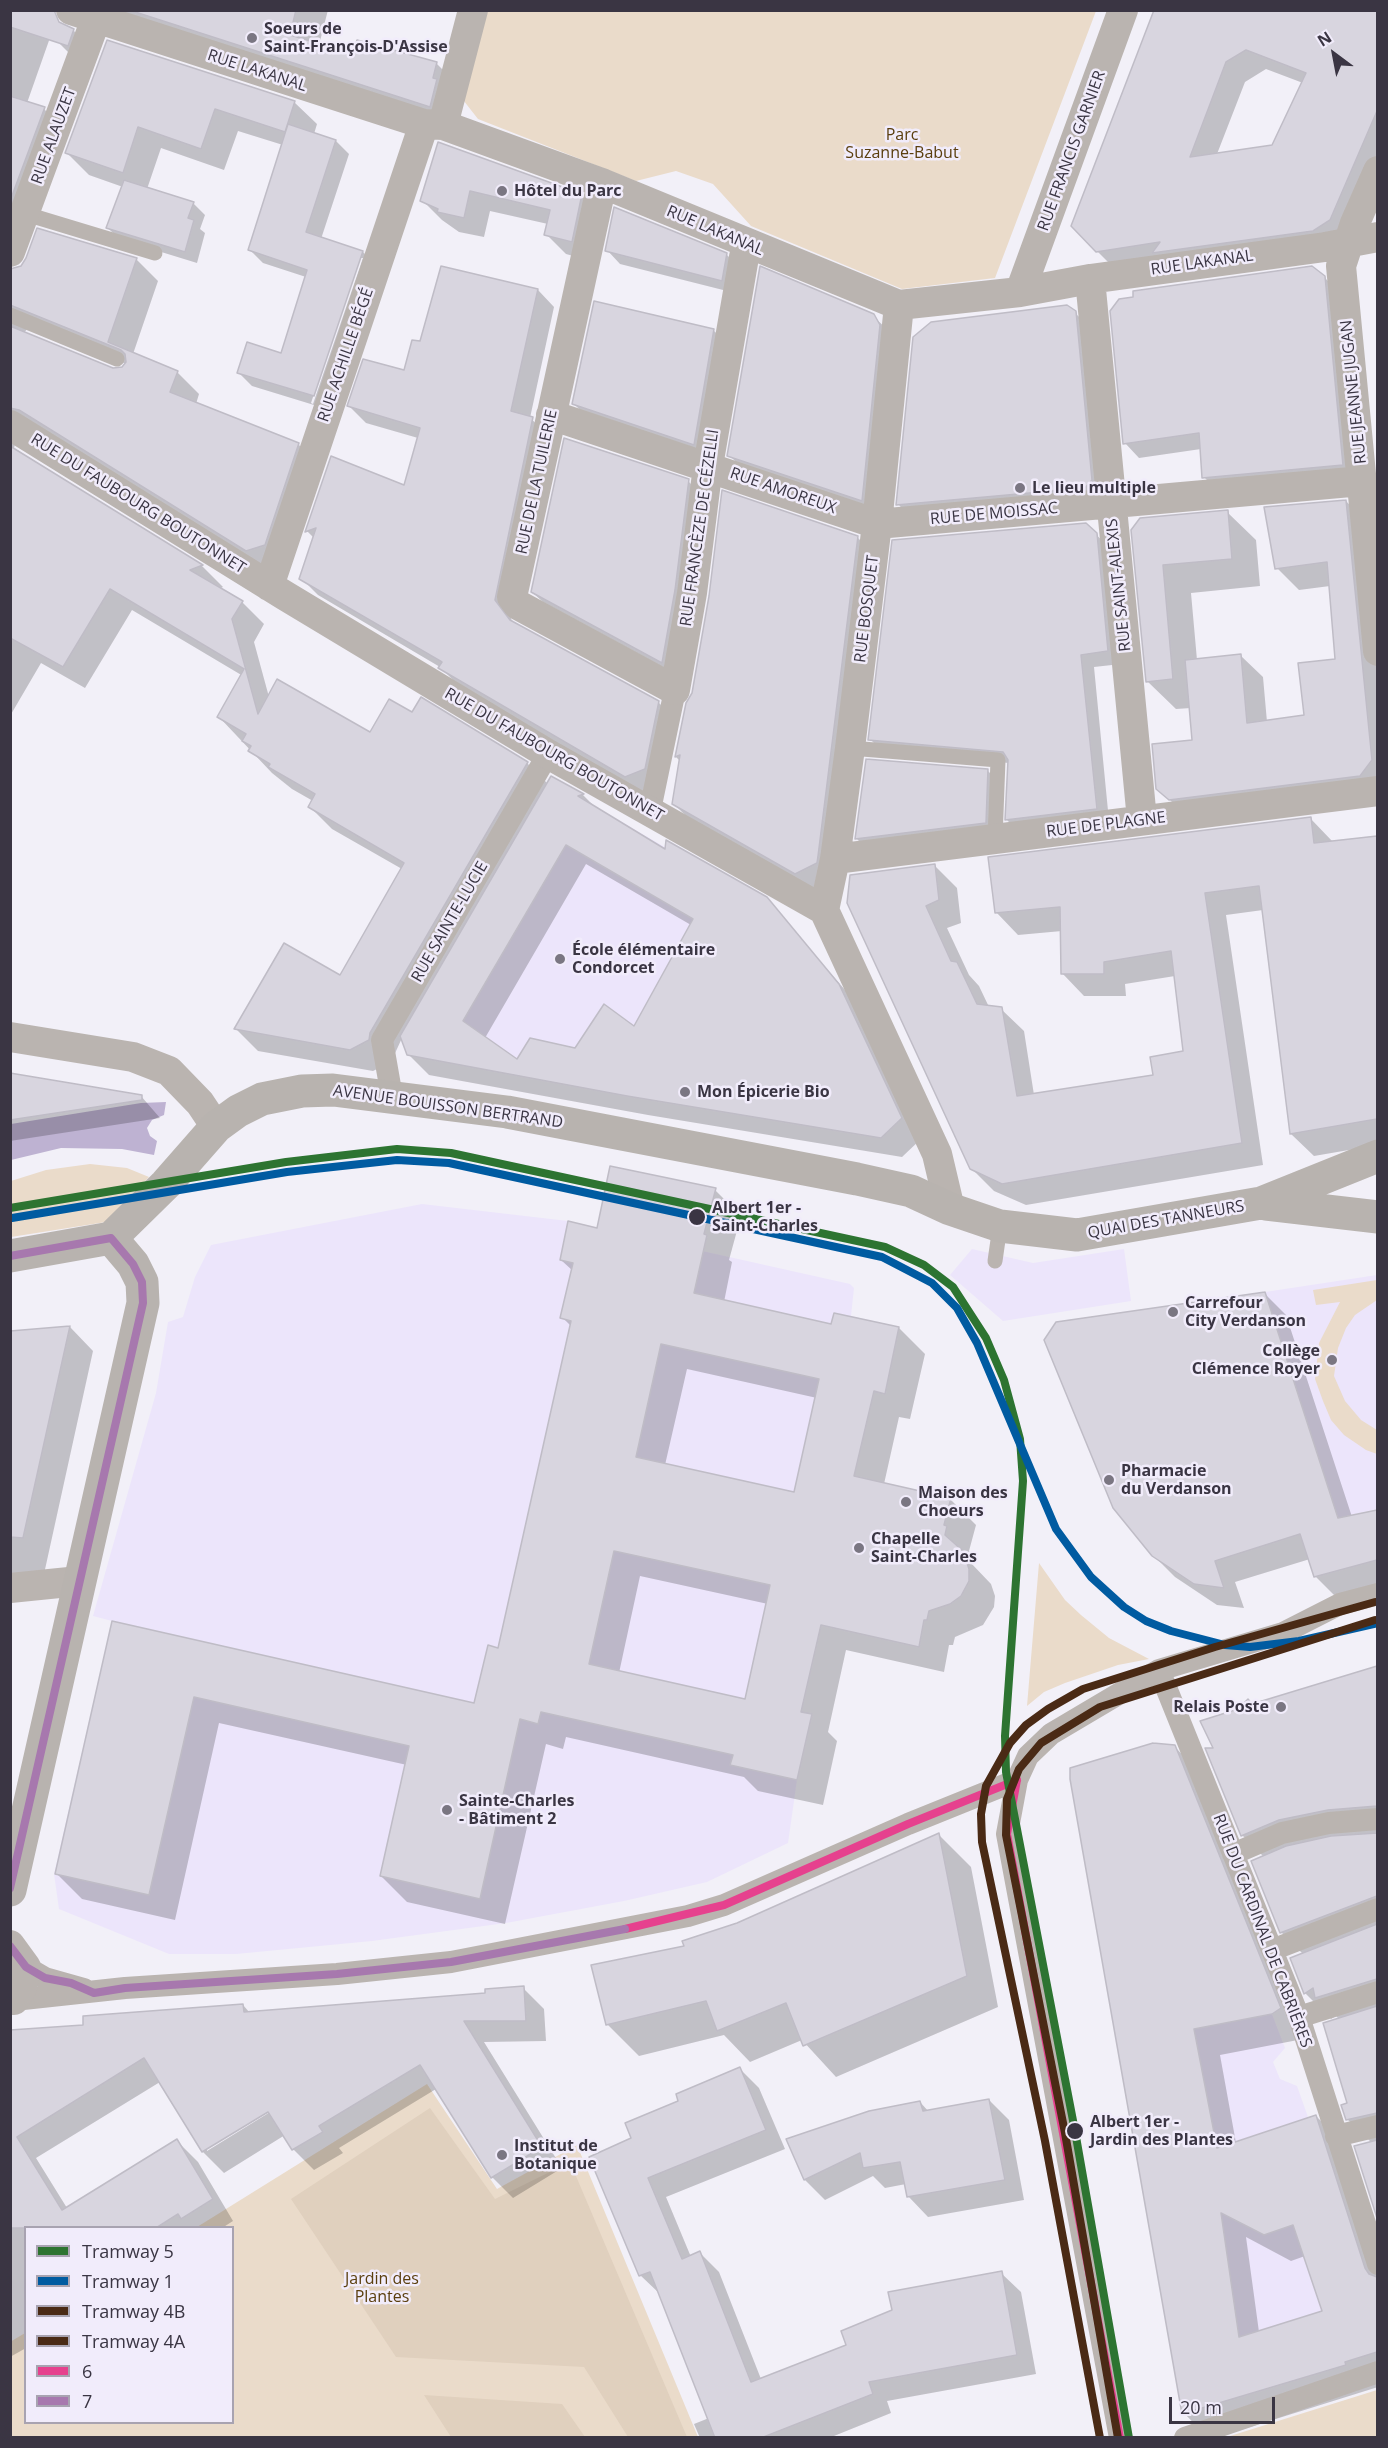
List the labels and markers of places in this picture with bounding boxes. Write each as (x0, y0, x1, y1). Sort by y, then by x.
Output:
place label: Soeurs de Saint-François-D'Assise (264, 19, 448, 57)
marker: Soeurs de Saint-François-D'Assise (245, 31, 259, 45)
place label: Hôtel du Parc (514, 181, 622, 201)
marker: Hôtel du Parc (495, 184, 509, 198)
place label: Le lieu multiple (1032, 478, 1156, 498)
marker: Le lieu multiple (1013, 481, 1027, 495)
place label: École élémentaire Condorcet (572, 940, 715, 978)
marker: École élémentaire Condorcet (553, 952, 567, 966)
place label: Mon Épicerie Bio (697, 1082, 830, 1102)
marker: Mon Épicerie Bio (678, 1085, 692, 1099)
place label: Albert 1er - Saint-Charles (712, 1198, 818, 1236)
marker: Albert 1er - Saint-Charles (687, 1207, 707, 1227)
place label: Carrefour City Verdanson (1185, 1293, 1306, 1331)
marker: Carrefour City Verdanson (1166, 1305, 1180, 1319)
place label: Collège Clémence Royer (1192, 1341, 1320, 1379)
marker: Collège Clémence Royer (1325, 1353, 1339, 1367)
place label: Pharmacie du Verdanson (1121, 1461, 1232, 1499)
marker: Pharmacie du Verdanson (1102, 1473, 1116, 1487)
place label: Maison des Choeurs (918, 1483, 1008, 1521)
marker: Maison des Choeurs (899, 1495, 913, 1509)
place label: Chapelle Saint-Charles (871, 1529, 977, 1567)
marker: Chapelle Saint-Charles (852, 1541, 866, 1555)
place label: Relais Poste (1173, 1697, 1269, 1717)
marker: Relais Poste (1274, 1700, 1288, 1714)
place label: Sainte-Charles - Bâtiment 2 (459, 1791, 574, 1829)
marker: Sainte-Charles - Bâtiment 2 (440, 1803, 454, 1817)
place label: Albert 1er - Jardin des Plantes (1090, 2112, 1233, 2150)
marker: Albert 1er - Jardin des Plantes (1065, 2121, 1085, 2141)
place label: Institut de Botanique (514, 2136, 598, 2174)
marker: Institut de Botanique (495, 2148, 509, 2162)

